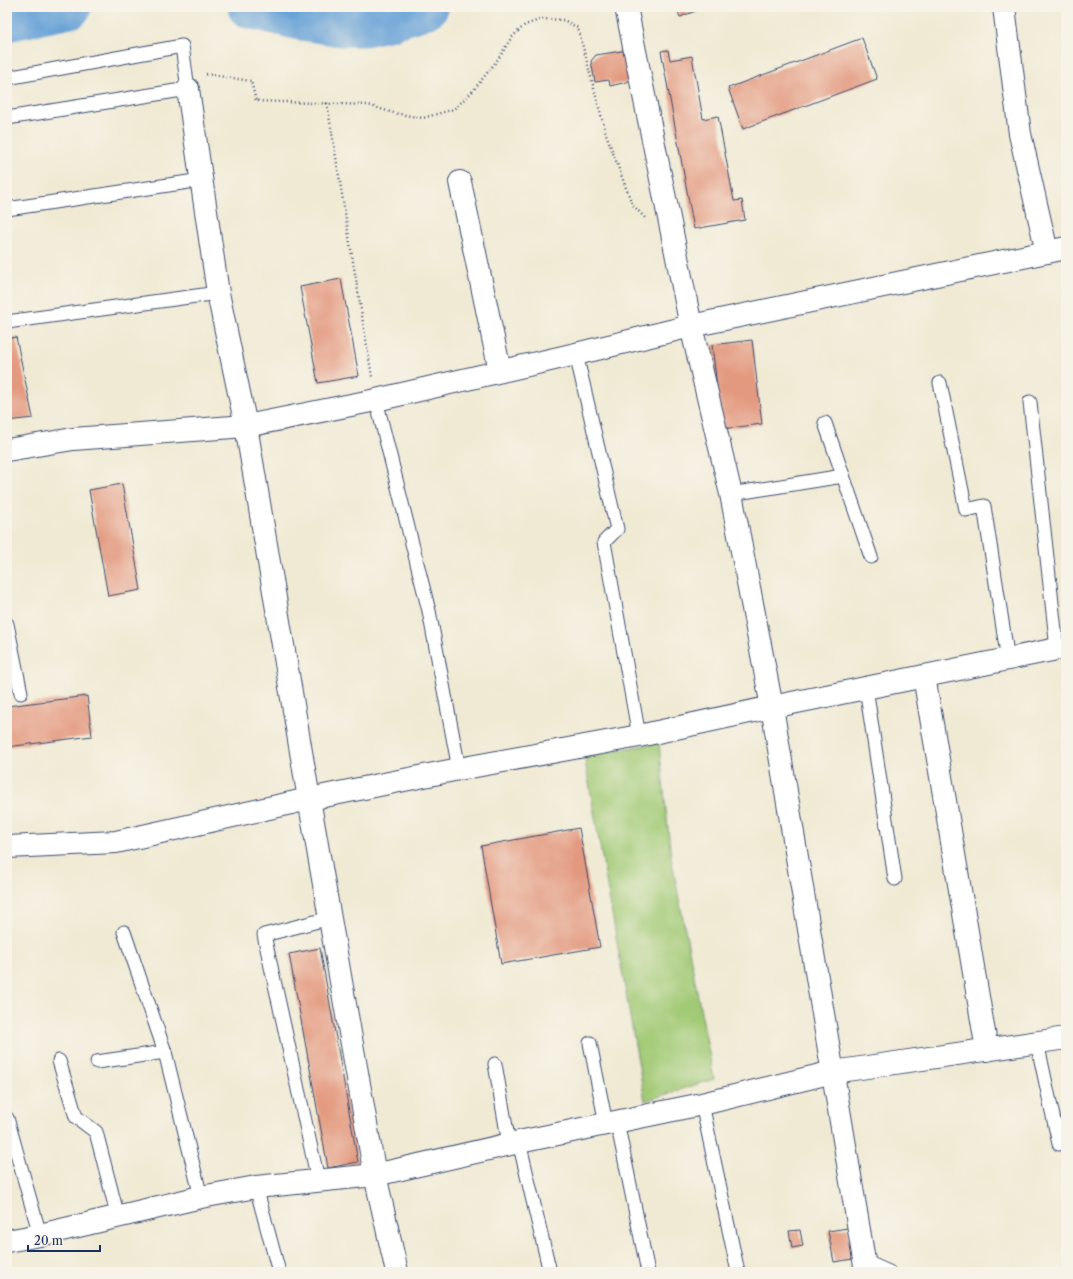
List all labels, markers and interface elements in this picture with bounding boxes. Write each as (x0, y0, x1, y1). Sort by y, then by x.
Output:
scale bar (28, 1227, 100, 1253)
text: 20 m (34, 1233, 63, 1248)

